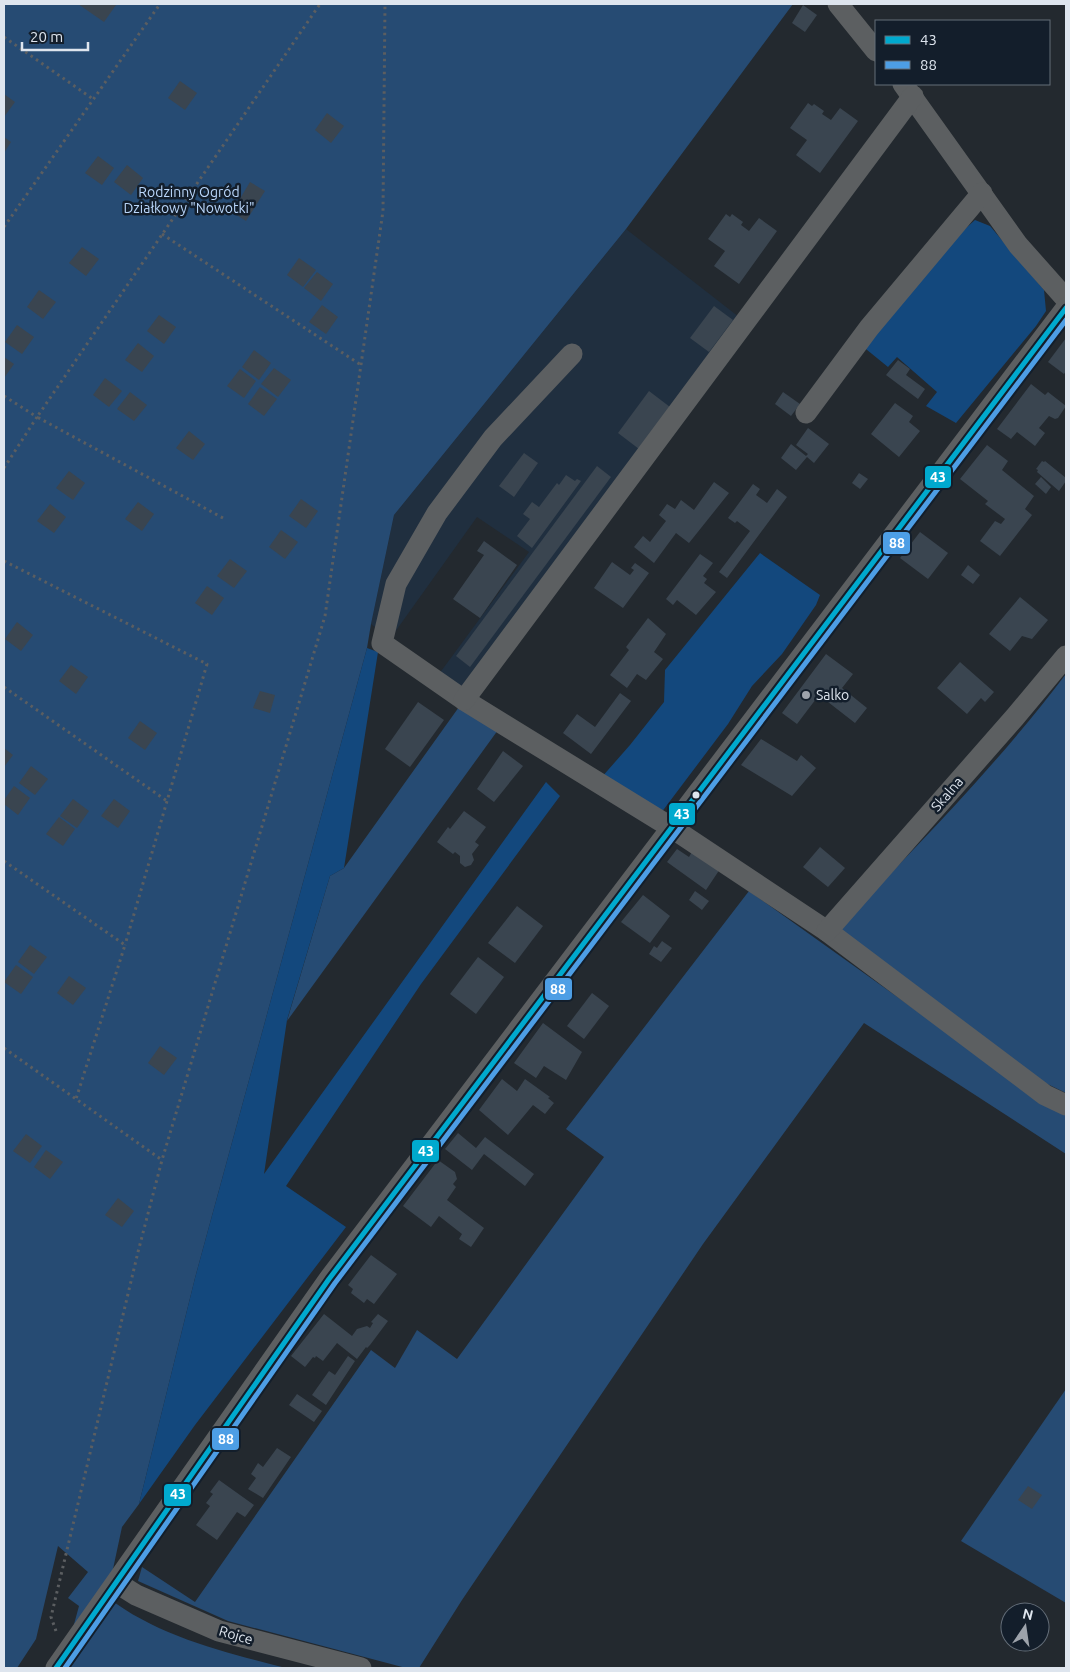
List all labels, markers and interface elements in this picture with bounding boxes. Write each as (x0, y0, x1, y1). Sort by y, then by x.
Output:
scale bar (22, 20, 89, 52)
legend (875, 20, 1050, 85)
text: 20 m (30, 28, 63, 45)
text: 43 (920, 31, 937, 48)
text: 88 (920, 56, 937, 73)
park label: Rodzinny Ogród Działkowy "Nowotki" (123, 184, 255, 216)
line badge: 43 (924, 465, 952, 489)
text: 43 (930, 469, 946, 485)
line badge: 88 (882, 531, 911, 555)
text: 88 (889, 535, 905, 551)
place label: Salko (816, 687, 849, 703)
marker: Salko (800, 689, 812, 701)
street label: Skalna (928, 773, 966, 815)
unlabelled marker (691, 790, 701, 800)
line badge: 43 (668, 802, 696, 826)
text: 43 (674, 806, 690, 822)
line badge: 88 (544, 977, 573, 1001)
text: 88 (550, 981, 566, 997)
line badge: 43 (411, 1139, 440, 1163)
text: 43 (418, 1143, 434, 1159)
line badge: 88 (211, 1427, 240, 1451)
text: 88 (218, 1431, 234, 1447)
line badge: 43 (163, 1483, 192, 1507)
text: 43 (170, 1486, 186, 1502)
north arrow (1000, 1602, 1050, 1652)
text: N (1021, 1605, 1035, 1623)
street label: Rojce (217, 1623, 255, 1647)

